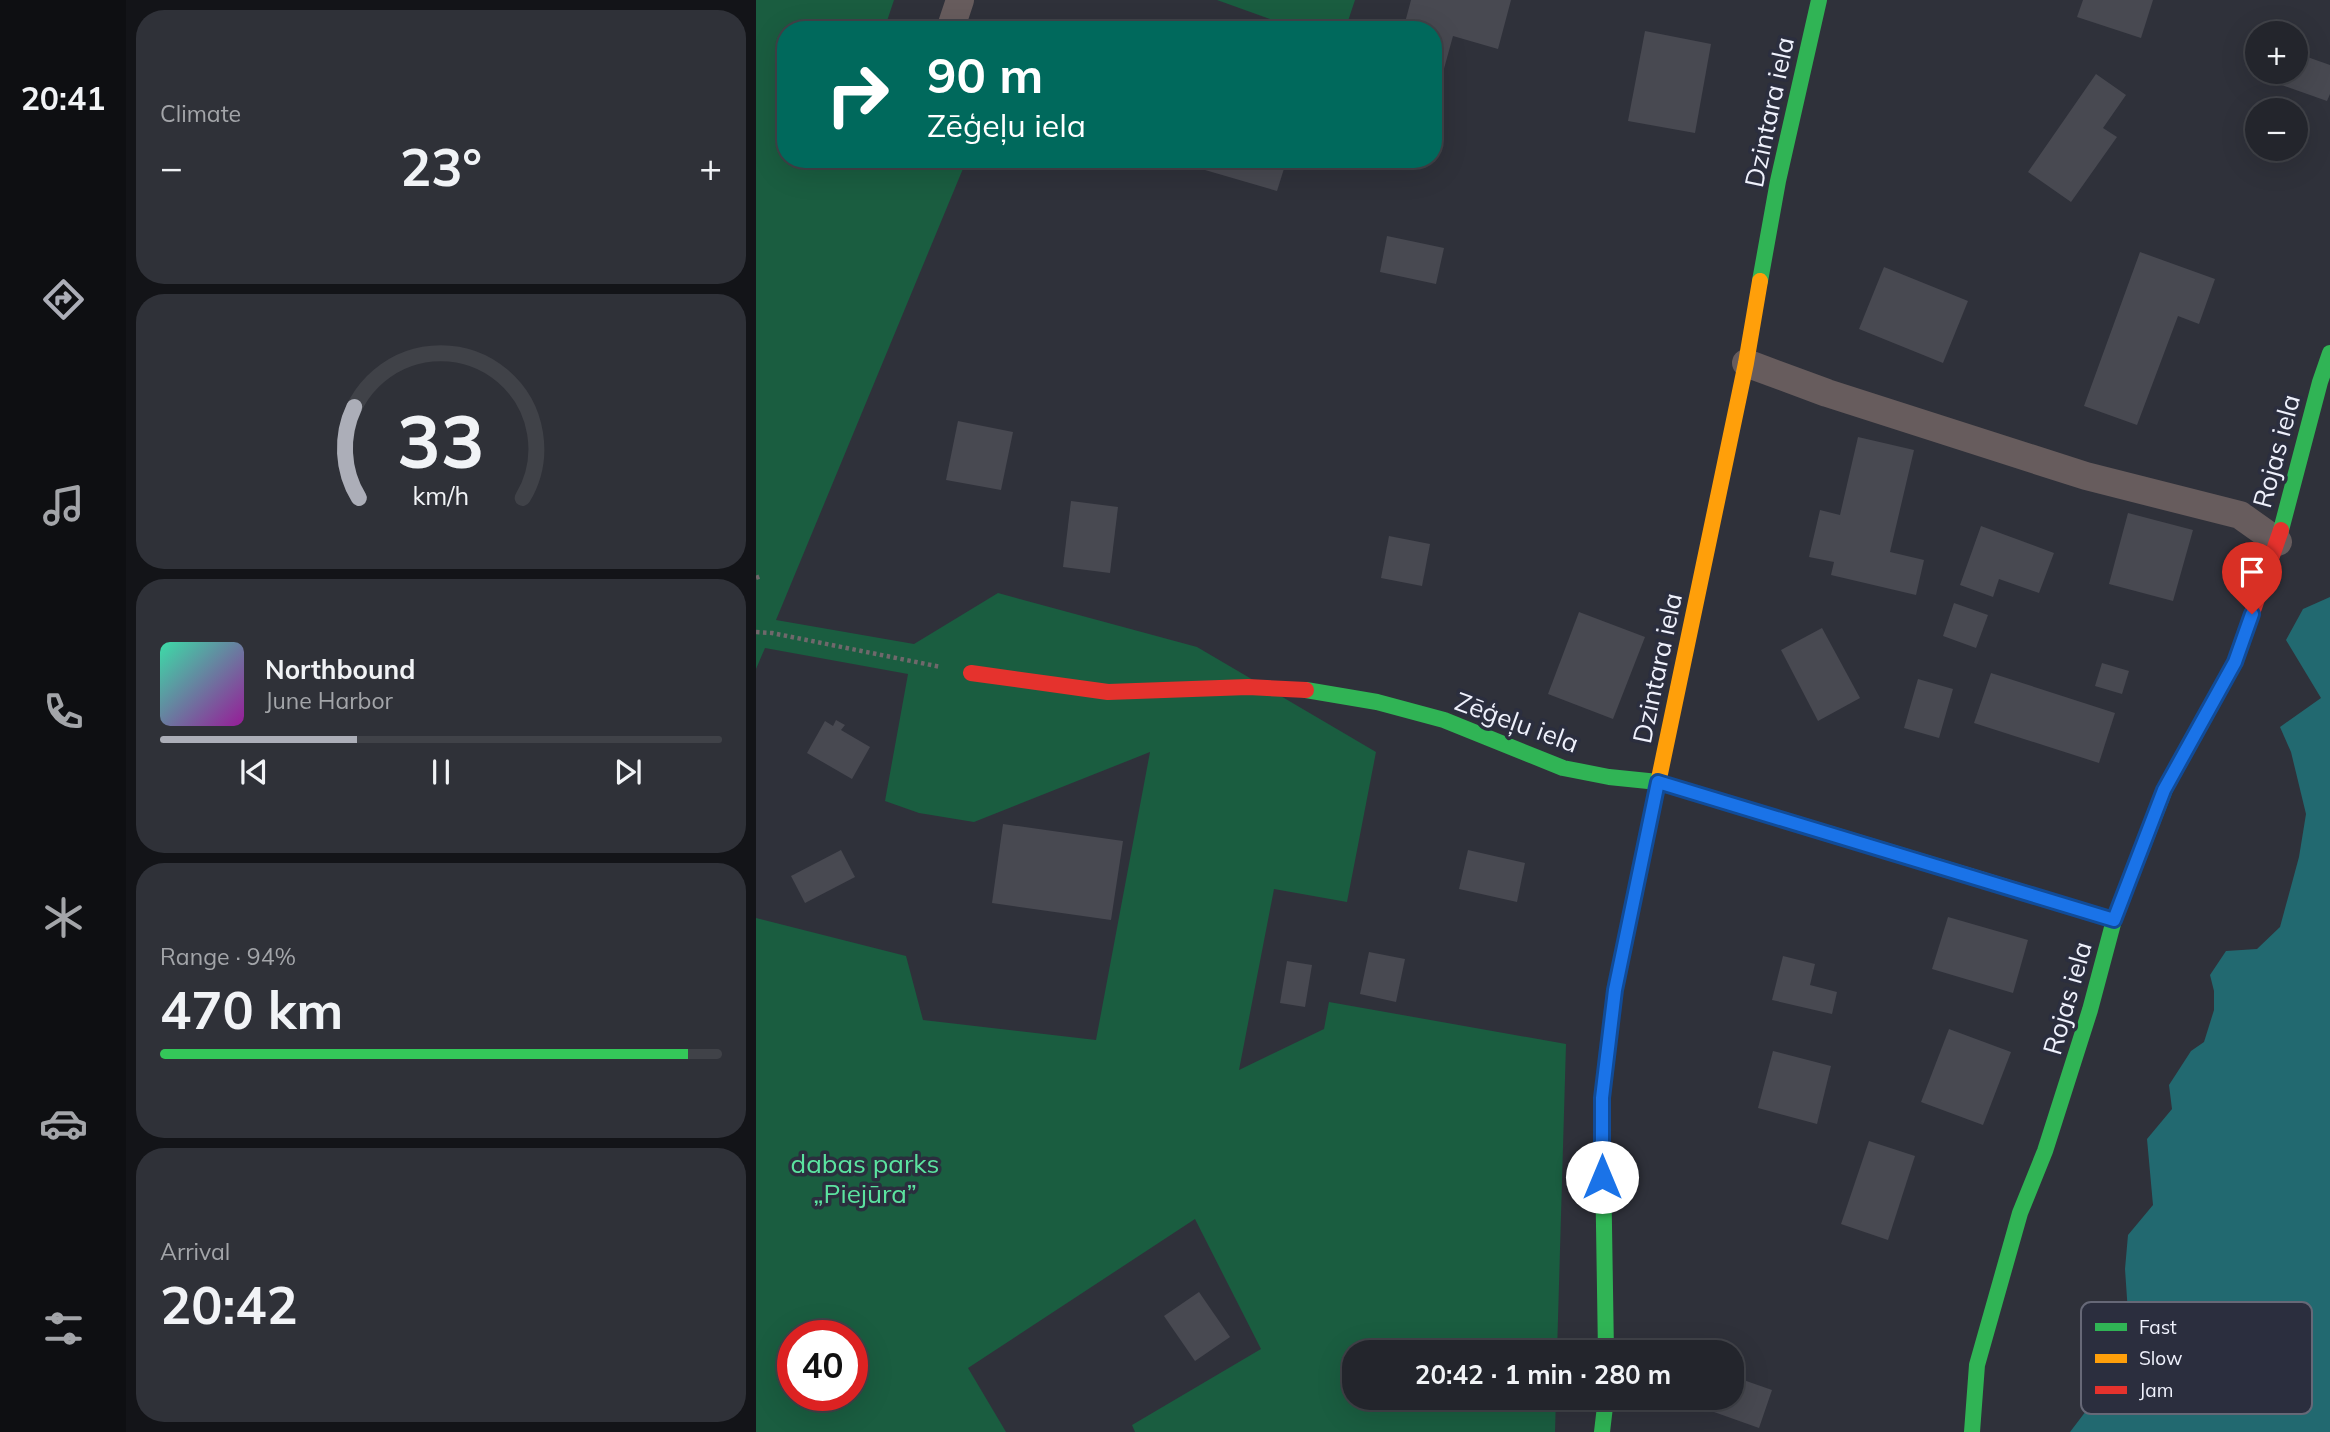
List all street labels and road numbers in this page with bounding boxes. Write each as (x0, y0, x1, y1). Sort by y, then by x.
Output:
street label: Dzintara iela (1737, 34, 1801, 190)
street label: Rojas iela (2245, 391, 2307, 511)
street label: Dzintara iela (1625, 590, 1689, 746)
street label: Zēģeļu iela (1451, 684, 1583, 760)
street label: Rojas iela (2035, 938, 2099, 1058)

